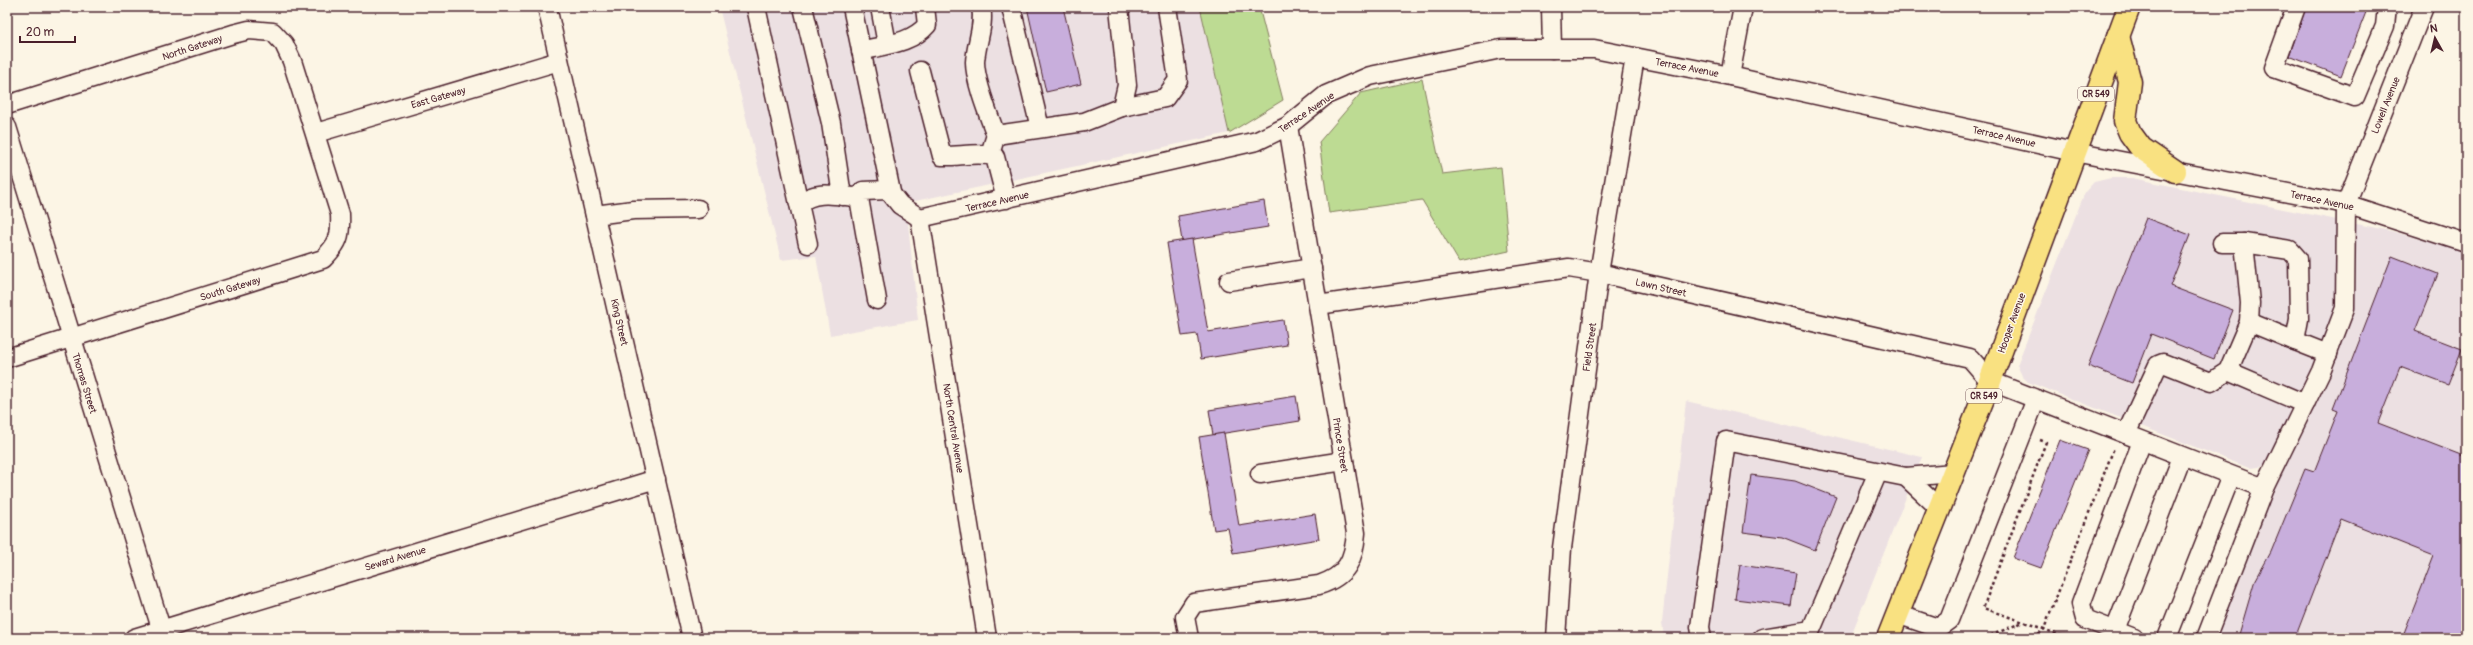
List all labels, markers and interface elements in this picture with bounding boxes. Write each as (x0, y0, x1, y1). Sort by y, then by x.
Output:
scale bar (20, 18, 75, 44)
north arrow (2415, 18, 2455, 58)
text: N (2429, 22, 2439, 36)
text: 20 m (26, 25, 55, 40)
street label: North Gateway (161, 32, 224, 63)
street label: Terrace Avenue (1654, 56, 1720, 80)
street label: Lowell Avenue (2369, 75, 2403, 136)
street label: East Gateway (410, 84, 468, 111)
road number: CR 549 (2078, 87, 2114, 101)
street label: Terrace Avenue (1276, 90, 1337, 136)
street label: Terrace Avenue (1971, 124, 2037, 150)
street label: Terrace Avenue (2289, 188, 2355, 214)
street label: Terrace Avenue (964, 189, 1030, 215)
street label: South Gateway (199, 274, 263, 304)
street label: Lawn Street (1634, 276, 1688, 300)
street label: Hooper Avenue (1995, 291, 2028, 355)
street label: King Street (608, 298, 630, 348)
street label: Field Street (1581, 321, 1599, 372)
street label: Thomas Street (69, 352, 99, 416)
street label: North Central Avenue (940, 382, 966, 474)
road number: CR 549 (1966, 389, 2002, 403)
street label: Prince Street (1330, 417, 1350, 474)
street label: Seward Avenue (363, 544, 427, 574)

